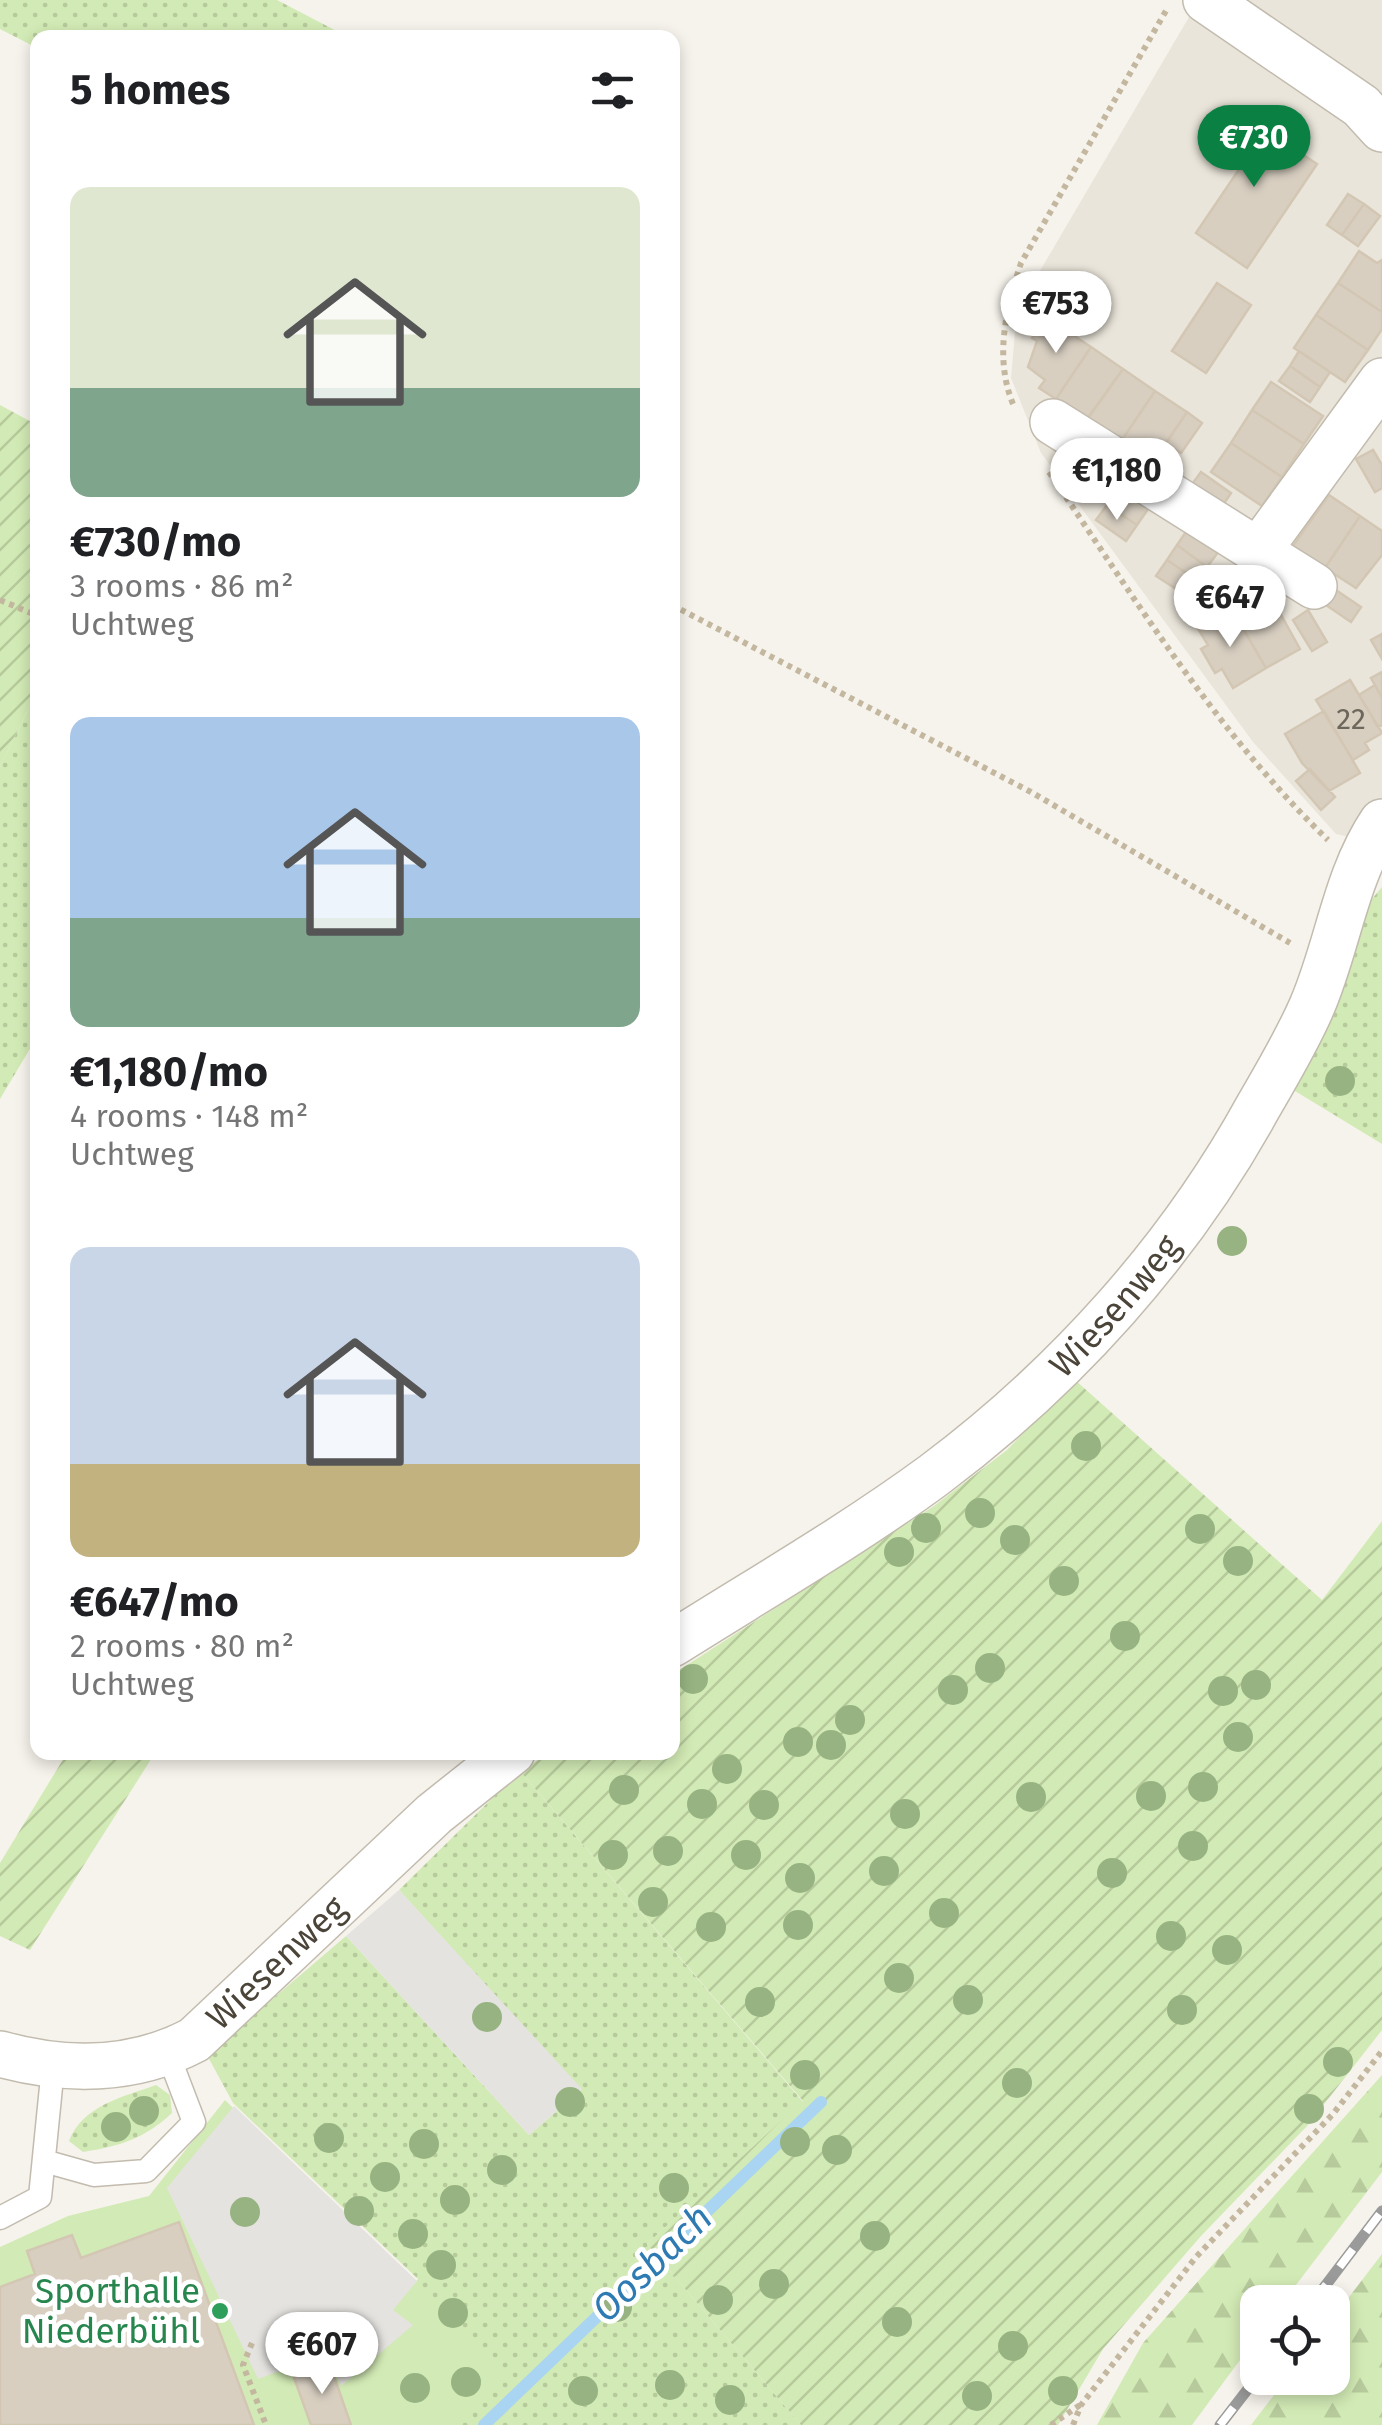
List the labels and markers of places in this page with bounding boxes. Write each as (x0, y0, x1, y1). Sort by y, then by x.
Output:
pin: €730 (1195, 105, 1313, 190)
pin: €753 (997, 271, 1115, 356)
pin: €1,180 (1036, 438, 1198, 523)
pin: €647 (1171, 565, 1289, 650)
place label: Sporthalle Niederbühl (22, 2270, 200, 2352)
marker: Sporthalle Niederbühl (209, 2300, 231, 2322)
pin: €607 (263, 2312, 381, 2397)

